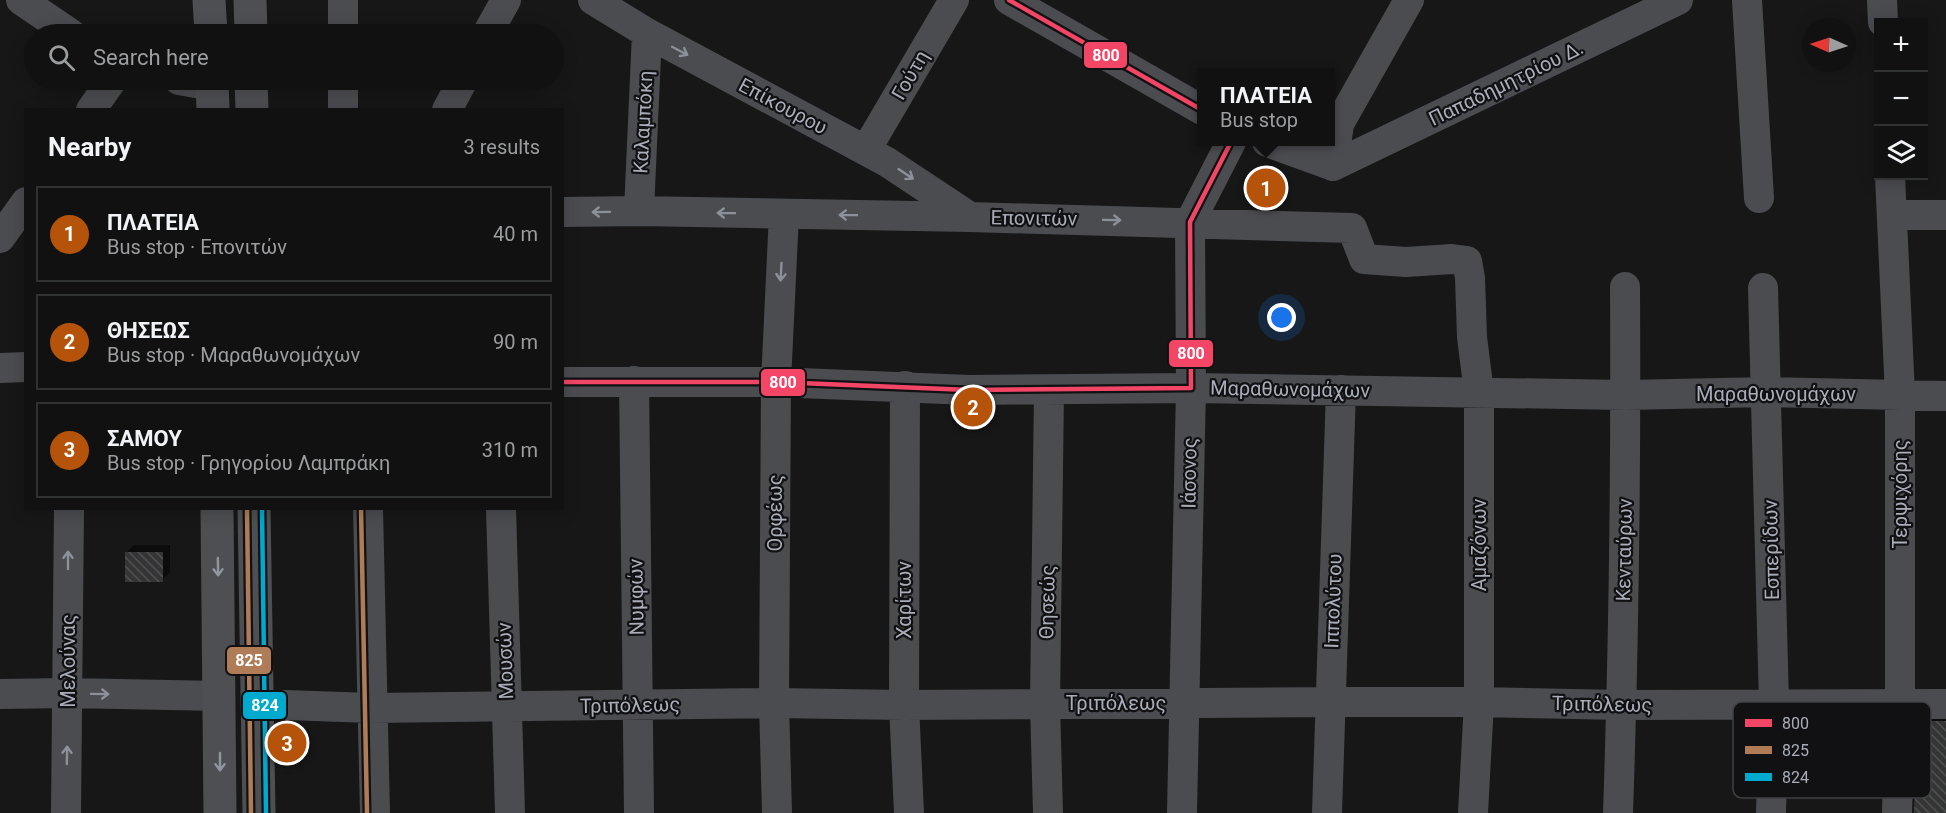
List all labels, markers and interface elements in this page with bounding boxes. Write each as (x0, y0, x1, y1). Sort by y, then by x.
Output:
north arrow (1802, 18, 1856, 72)
map controls (1874, 18, 1928, 180)
button: + (1874, 18, 1928, 72)
search box (24, 24, 564, 90)
street label: Παπαδημητρίου Δ. (1425, 35, 1587, 131)
icon: search (45, 41, 78, 74)
line badge: 800 (1083, 41, 1128, 69)
text: Search here (93, 45, 209, 70)
one-way arrow (671, 45, 688, 57)
street label: Γούτη (886, 46, 934, 104)
text: 800 (1092, 46, 1120, 65)
popup (1197, 68, 1335, 146)
street label: Καλαμπόκη (628, 70, 658, 174)
button: − (1874, 72, 1928, 126)
street label: Επίκουρου (735, 73, 831, 139)
text: ΠΛΑΤΕΙΑ (1220, 83, 1312, 108)
text: Bus stop (1220, 108, 1298, 132)
button: layers (1874, 126, 1928, 180)
text: Nearby (48, 132, 131, 162)
text: 3 results (464, 135, 540, 159)
pin: 1 (1246, 166, 1286, 210)
one-way arrow (898, 168, 915, 181)
street label: Επονιτών (990, 205, 1078, 231)
one-way arrow (591, 206, 611, 218)
one-way arrow (716, 207, 736, 219)
one-way arrow (839, 209, 859, 221)
text: ΠΛΑΤΕΙΑ (107, 210, 199, 235)
one-way arrow (1102, 215, 1122, 226)
text: 1 (64, 222, 75, 246)
text: 40 m (493, 222, 538, 246)
text: Bus stop · Επονιτών (107, 235, 287, 259)
one-way arrow (776, 262, 787, 282)
your location (1267, 303, 1296, 332)
text: ΘΗΣΕΩΣ (107, 318, 190, 343)
text: 2 (64, 330, 75, 354)
text: 90 m (493, 330, 538, 354)
line badge: 800 (1168, 339, 1214, 368)
text: Bus stop · Μαραθωνομάχων (107, 343, 360, 367)
text: 800 (1177, 344, 1205, 363)
line badge: 800 (760, 368, 806, 397)
text: 800 (769, 373, 797, 392)
street label: Μαραθωνομάχων (1210, 376, 1370, 402)
street label: Μαραθωνομάχων (1696, 382, 1856, 406)
pin: 2 (954, 384, 992, 430)
text: ΣΑΜΟΥ (107, 426, 182, 451)
street label: Ιάσονος (1176, 437, 1202, 509)
text: 3 (64, 438, 75, 462)
text: 310 m (482, 438, 538, 462)
street label: Τερψιχόρης (1888, 439, 1912, 549)
text: Bus stop · Γρηγορίου Λαμπράκη (107, 451, 390, 475)
street label: Ορφέως (763, 474, 787, 552)
street label: Αμαζόνων (1467, 498, 1491, 591)
street label: Κενταύρων (1611, 498, 1637, 602)
street label: Εσπερίδων (1758, 499, 1784, 600)
one-way arrow (63, 550, 74, 570)
street label: Ιππολύτου (1319, 553, 1347, 649)
one-way arrow (212, 556, 224, 576)
street label: Νυμφών (623, 558, 649, 636)
street label: Χαρίτων (892, 561, 916, 639)
street label: Θησεώς (1034, 565, 1060, 639)
street label: Μελούνας (56, 614, 80, 708)
street label: Μουσών (492, 622, 518, 700)
line badge: 825 (226, 646, 272, 675)
text: 825 (235, 651, 263, 670)
one-way arrow (90, 688, 110, 700)
line badge: 824 (242, 691, 287, 720)
street label: Τριπόλεως (1066, 691, 1166, 715)
street label: Τριπόλεως (1552, 691, 1652, 717)
street label: Τριπόλεως (580, 692, 680, 718)
text: 824 (251, 696, 279, 715)
legend (1733, 702, 1931, 798)
text: 800 (1782, 714, 1809, 733)
pin: 3 (268, 720, 306, 766)
text: 825 (1782, 741, 1809, 760)
one-way arrow (61, 745, 73, 765)
one-way arrow (214, 751, 226, 771)
text: 824 (1782, 768, 1809, 787)

